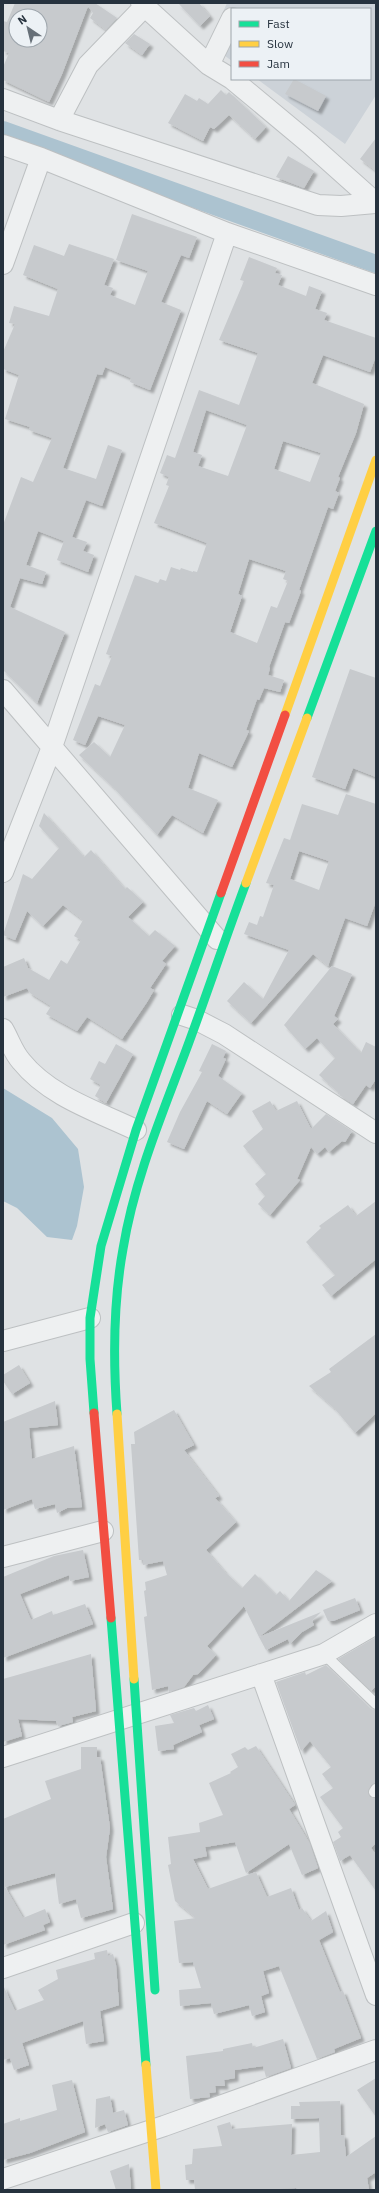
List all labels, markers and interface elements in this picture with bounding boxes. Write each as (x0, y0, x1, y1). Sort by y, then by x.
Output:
north arrow (8, 8, 48, 48)
legend (231, 8, 371, 80)
text: N (15, 12, 30, 28)
text: Fast (267, 16, 290, 31)
text: Slow (267, 36, 293, 51)
text: Jam (267, 56, 290, 71)

